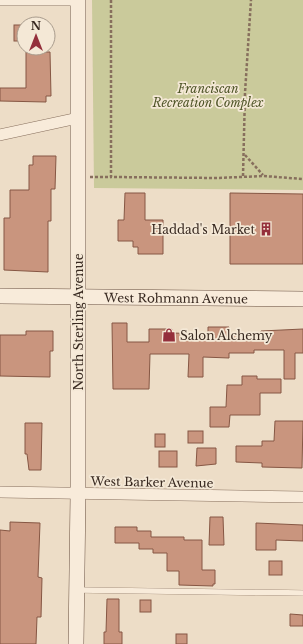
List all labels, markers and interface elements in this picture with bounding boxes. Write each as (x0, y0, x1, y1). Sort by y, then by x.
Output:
north arrow (16, 16, 56, 56)
text: N (31, 19, 42, 33)
park label: Franciscan Recreation Complex (151, 81, 264, 110)
building icon: Haddad's Market (258, 221, 274, 237)
place label: Haddad's Market (151, 222, 255, 237)
street label: North Sterling Avenue (71, 253, 86, 391)
street label: West Rohmann Avenue (103, 290, 248, 306)
shop icon: Salon Alchemy (161, 327, 177, 343)
place label: Salon Alchemy (180, 328, 273, 343)
street label: West Barker Avenue (89, 473, 214, 491)

